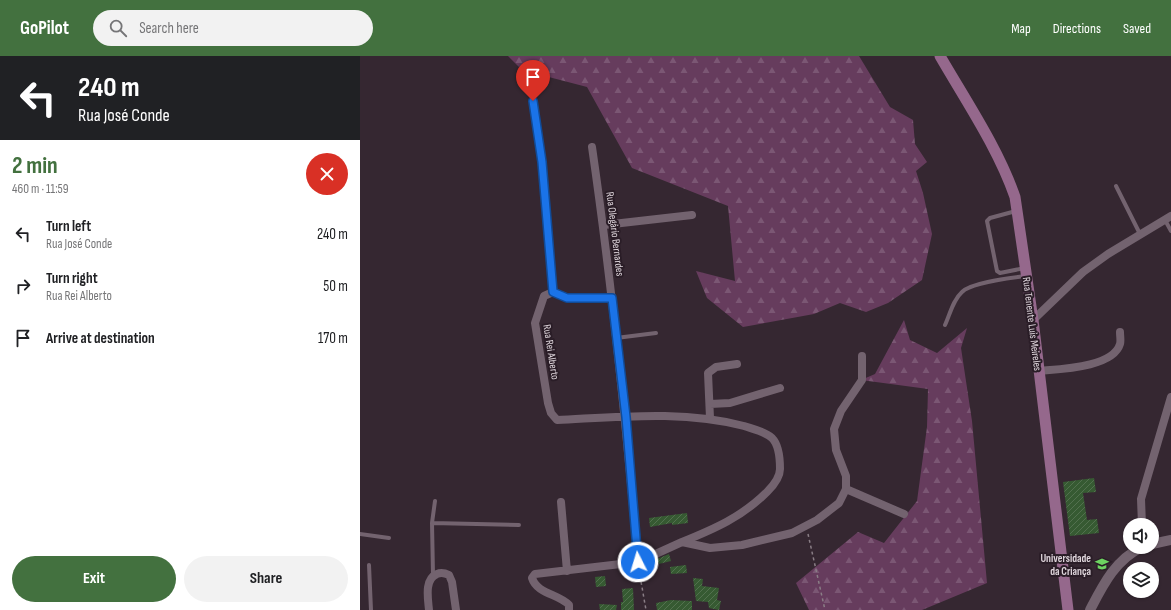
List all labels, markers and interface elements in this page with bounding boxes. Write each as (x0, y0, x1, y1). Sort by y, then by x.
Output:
search box (93, 10, 373, 46)
text: GoPilot (20, 17, 69, 40)
icon: search (107, 17, 129, 39)
text: Search here (139, 19, 199, 38)
text: Map (1011, 20, 1031, 37)
text: Directions (1053, 20, 1101, 37)
text: Saved (1123, 20, 1151, 37)
pin (516, 60, 550, 101)
icon: arrive (522, 66, 544, 88)
text: 240 m (78, 71, 139, 104)
icon: left (12, 72, 64, 124)
text: Rua José Conde (78, 105, 170, 126)
text: 2 min (12, 151, 58, 180)
button: close (306, 153, 348, 195)
text: 460 m · 11:59 (12, 181, 69, 197)
street label: Rua Olegário Bernardes (603, 191, 627, 277)
text: Turn left (46, 217, 91, 236)
icon: left (12, 223, 34, 245)
text: 240 m (317, 225, 348, 244)
text: Rua José Conde (46, 236, 112, 252)
text: Turn right (46, 269, 98, 288)
icon: right (12, 275, 34, 297)
street label: Rua Tenente Luís Meireles (1020, 276, 1044, 372)
text: 50 m (323, 277, 348, 296)
text: Rua Rei Alberto (46, 288, 112, 304)
street label: Rua Rei Alberto (540, 323, 562, 381)
icon: arrive (12, 327, 34, 349)
text: Arrive at destination (46, 329, 155, 348)
text: 170 m (318, 329, 348, 348)
map controls (1123, 518, 1159, 598)
button: sound (1123, 518, 1159, 554)
position arrow (617, 541, 659, 583)
place label: Universidade da Criança (1040, 552, 1091, 578)
button: Exit (12, 556, 176, 602)
button: Share (184, 556, 348, 602)
school or university icon: Universidade da Criança (1094, 556, 1110, 572)
button: layers (1123, 562, 1159, 598)

